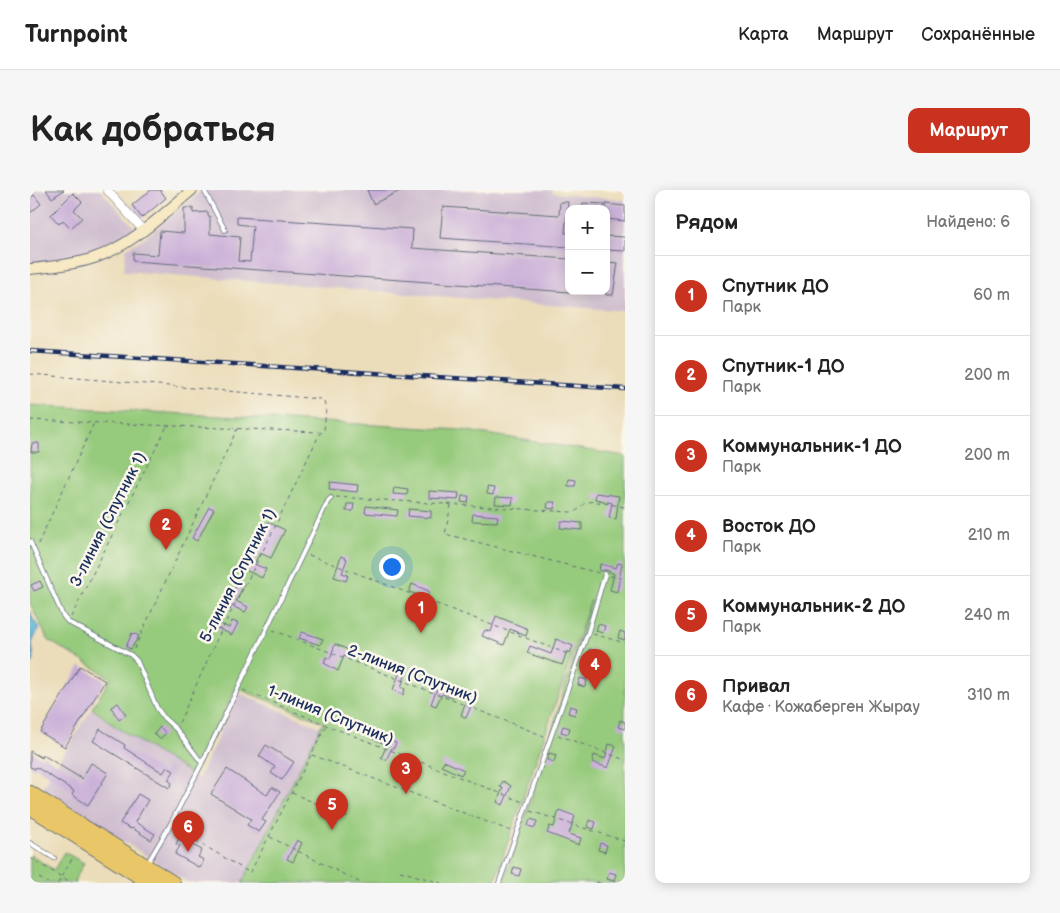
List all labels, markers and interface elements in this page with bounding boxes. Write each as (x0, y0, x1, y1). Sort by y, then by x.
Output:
text: Turnpoint (25, 20, 128, 49)
text: Карта (738, 24, 789, 45)
text: Маршрут (817, 24, 893, 45)
text: Сохранённые (921, 24, 1035, 45)
button: Маршрут (908, 108, 1030, 153)
text: Как добраться (30, 109, 276, 152)
map controls (565, 205, 610, 295)
button: + (565, 205, 610, 250)
text: Рядом (675, 210, 738, 235)
text: Найдено: 6 (926, 213, 1010, 232)
button: − (565, 250, 610, 295)
text: Спутник ДО (722, 275, 829, 298)
text: 1 (688, 286, 694, 305)
text: 60 m (973, 286, 1010, 305)
text: Парк (722, 298, 761, 317)
text: Спутник-1 ДО (722, 355, 845, 378)
text: 2 (686, 366, 696, 385)
text: 200 m (964, 366, 1010, 385)
text: Парк (722, 378, 761, 397)
text: Коммунальник-1 ДО (722, 435, 902, 458)
text: 3 (686, 446, 696, 465)
text: 200 m (964, 446, 1010, 465)
street label: 3-линия (Спутник 1) (66, 449, 151, 590)
text: Парк (722, 458, 761, 477)
street label: 5-линия (Спутник 1) (196, 505, 280, 646)
pin: 2 (150, 509, 182, 550)
text: Восток ДО (722, 515, 816, 538)
text: 4 (686, 526, 696, 545)
text: 210 m (968, 526, 1010, 545)
text: Парк (722, 538, 761, 557)
your location (379, 554, 405, 580)
pin: 1 (405, 592, 437, 633)
text: Коммунальник-2 ДО (722, 595, 905, 618)
text: 5 (686, 606, 696, 625)
text: 240 m (964, 606, 1010, 625)
text: Парк (722, 618, 761, 637)
street label: 2-линия (Спутник) (345, 641, 480, 708)
pin: 4 (579, 649, 611, 690)
text: Привал (722, 675, 790, 698)
street label: 1-линия (Спутник) (265, 681, 396, 749)
text: 6 (686, 686, 696, 705)
text: 310 m (967, 686, 1010, 705)
text: Кафе · Кожаберген Жырау (722, 698, 920, 717)
pin: 3 (390, 753, 422, 794)
pin: 5 (316, 789, 348, 830)
pin: 6 (172, 811, 204, 852)

